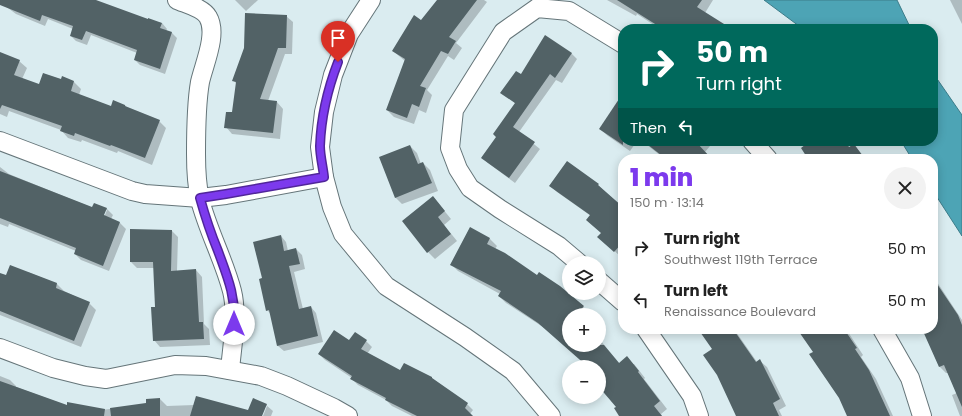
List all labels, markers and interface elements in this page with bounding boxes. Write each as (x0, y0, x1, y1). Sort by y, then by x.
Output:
pin (321, 21, 355, 62)
icon: arrive (327, 27, 349, 49)
text: 50 m (696, 33, 768, 72)
icon: right (630, 40, 682, 92)
text: Turn right (696, 71, 782, 96)
icon: left (675, 116, 697, 138)
text: Then (630, 117, 667, 138)
text: 1 min (630, 161, 693, 194)
button: close (884, 167, 926, 209)
text: 150 m · 13:14 (630, 193, 704, 212)
text: Turn right (664, 228, 740, 249)
icon: right (630, 237, 652, 259)
text: 50 m (888, 238, 926, 259)
text: Southwest 119th Terrace (664, 250, 818, 269)
map controls (562, 256, 606, 404)
button: layers (562, 256, 606, 300)
text: Turn left (664, 280, 728, 301)
icon: left (630, 289, 652, 311)
text: 50 m (888, 290, 926, 311)
text: Renaissance Boulevard (664, 302, 816, 321)
position arrow (213, 303, 255, 345)
button: + (562, 308, 606, 352)
button: − (562, 360, 606, 404)

